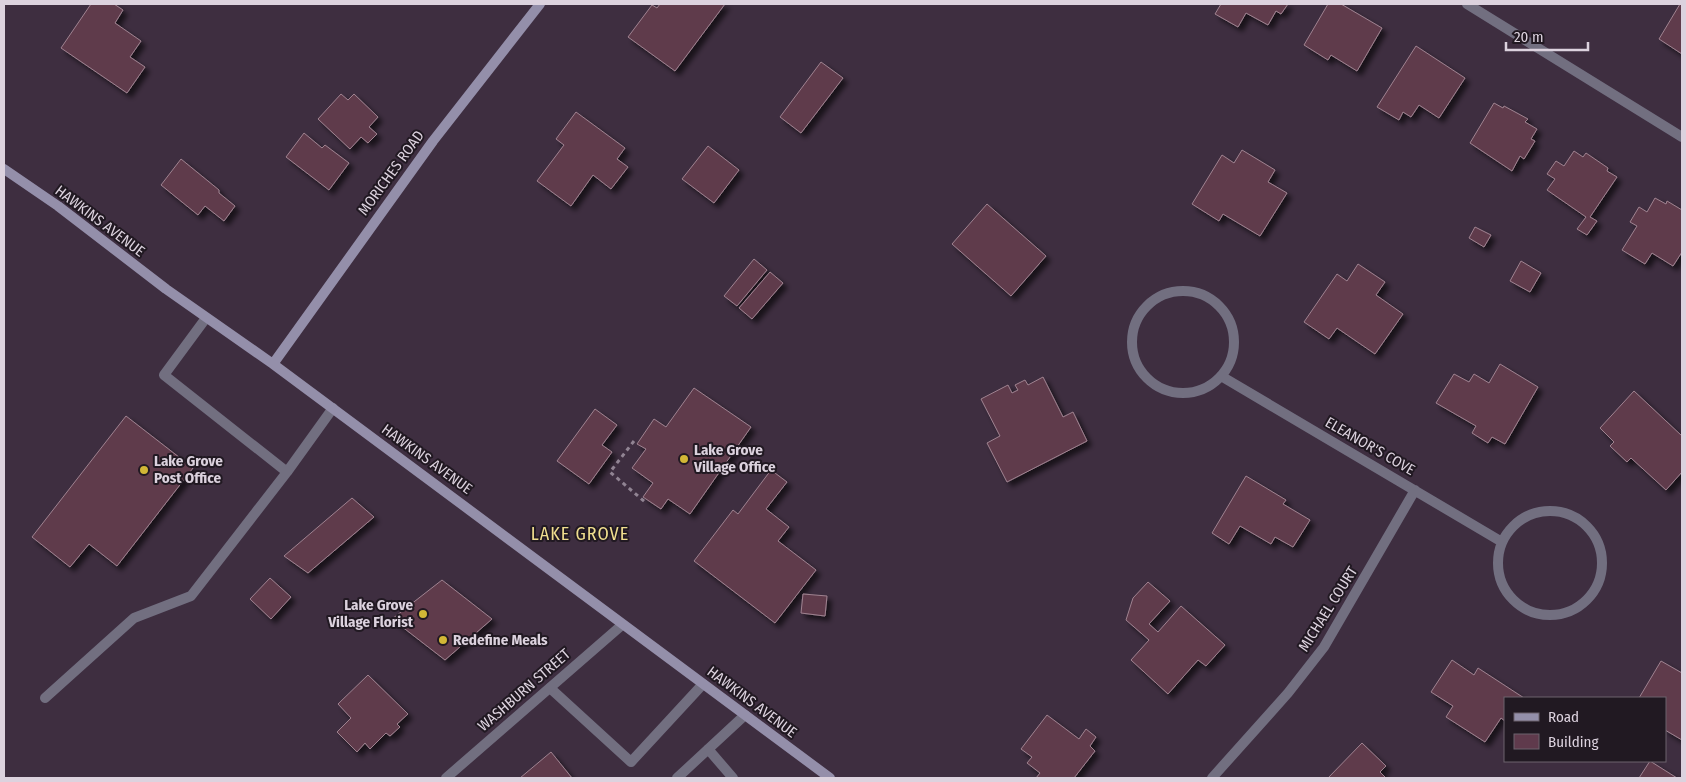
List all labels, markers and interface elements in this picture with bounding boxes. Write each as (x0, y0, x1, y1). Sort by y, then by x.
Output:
scale bar (1506, 20, 1588, 52)
text: 20 m (1514, 28, 1544, 46)
street label: MORICHES ROAD (354, 127, 428, 219)
street label: HAWKINS AVENUE (52, 181, 148, 261)
street label: ELEANOR'S COVE (1322, 413, 1418, 479)
street label: HAWKINS AVENUE (378, 420, 476, 498)
place label: Lake Grove Village Office (693, 441, 776, 476)
place label: Lake Grove Post Office (154, 452, 223, 487)
marker: Lake Grove Village Office (678, 453, 690, 465)
marker: Lake Grove Post Office (138, 464, 150, 476)
district label: LAKE GROVE (531, 523, 629, 545)
street label: MICHAEL COURT (1295, 563, 1361, 655)
place label: Lake Grove Village Florist (327, 596, 414, 631)
marker: Lake Grove Village Florist (417, 608, 429, 620)
place label: Redefine Meals (453, 631, 548, 649)
marker: Redefine Meals (437, 634, 449, 646)
street label: WASHBURN STREET (474, 645, 574, 735)
street label: HAWKINS AVENUE (704, 662, 800, 742)
legend (1504, 697, 1666, 762)
text: Road (1548, 708, 1579, 726)
text: Building (1548, 733, 1599, 751)

